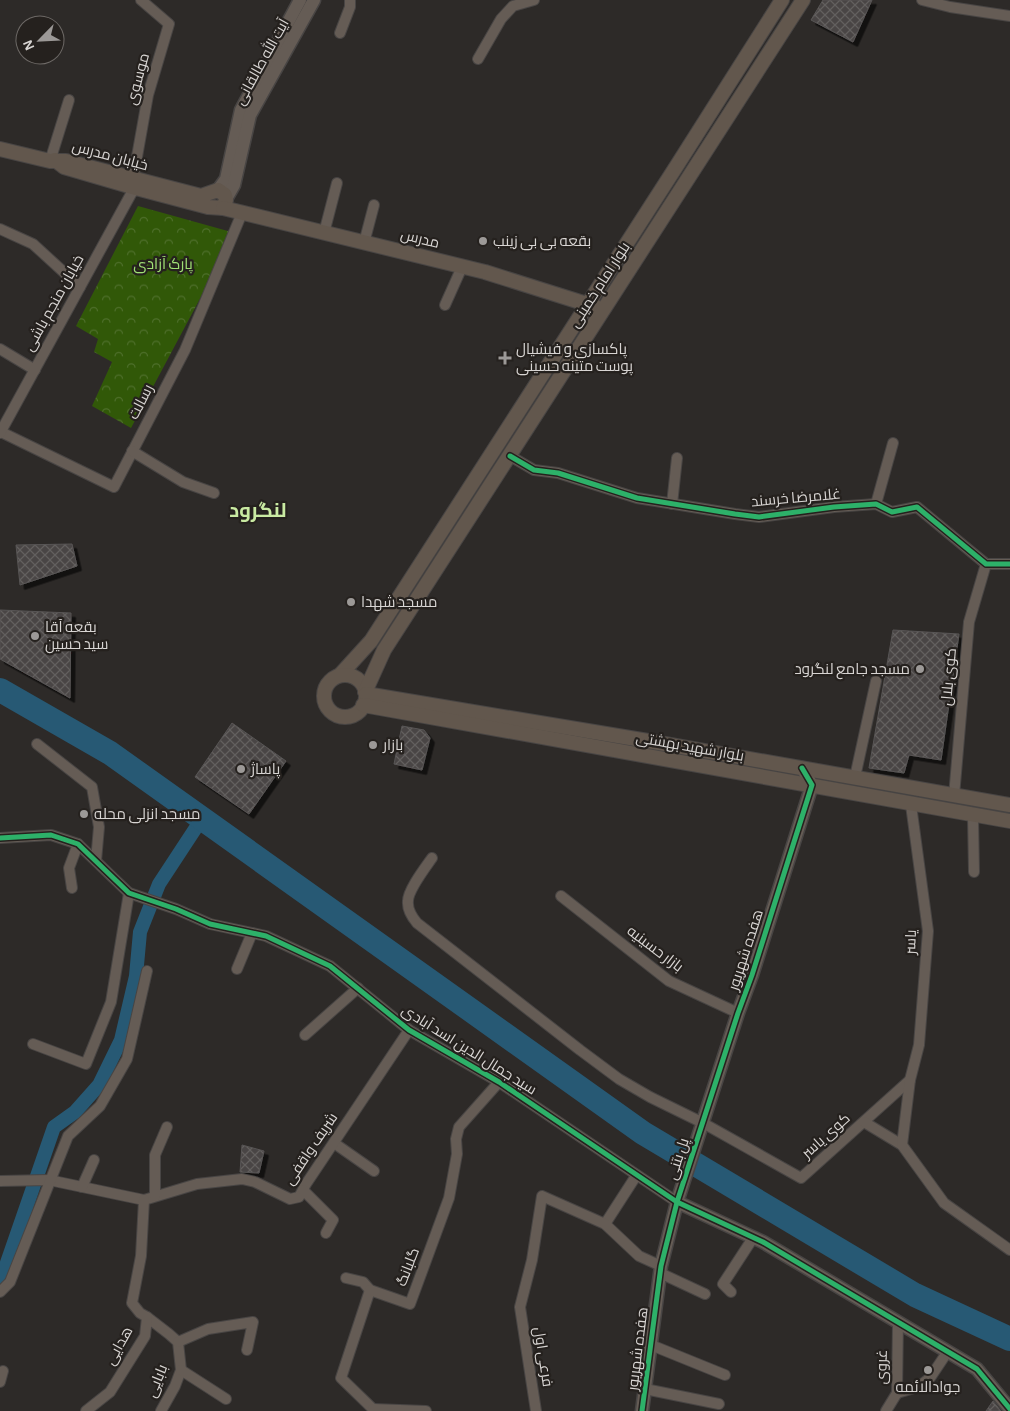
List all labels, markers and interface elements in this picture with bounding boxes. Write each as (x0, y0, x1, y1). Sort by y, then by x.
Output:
north arrow (15, 15, 65, 65)
street label: آیت الله طالقانی (230, 15, 294, 109)
text: N (21, 38, 37, 52)
street label: موسوی (124, 52, 154, 107)
street label: خیابان مدرس (70, 139, 150, 175)
street label: مدرس (398, 227, 441, 253)
place label: بقعه بی بی زینب (493, 234, 591, 251)
marker: بقعه بی بی زینب (477, 235, 489, 247)
street label: بلوار امام خمینی (567, 240, 635, 331)
street label: خیابان منجم باشی (20, 252, 88, 355)
park label: پارک آزادی (133, 256, 193, 274)
place label: پاکسازی و فیشیال پوست متینه حسینی (516, 341, 633, 376)
marker: پاکسازی و فیشیال پوست متینه حسینی (498, 351, 512, 365)
street label: رسالت (126, 382, 157, 422)
street label: غلامرضا خرسند (751, 487, 842, 510)
district label: لنگرود (229, 501, 287, 522)
place label: مسجد شهدا (361, 594, 437, 612)
marker: مسجد شهدا (345, 596, 357, 608)
place label: بقعه آقا سید حسین (45, 619, 108, 654)
marker: بقعه آقا سید حسین (29, 630, 41, 642)
street label: کوی بلال (939, 647, 961, 707)
place label: مسجد جامع لنگرود (795, 662, 910, 680)
marker: مسجد جامع لنگرود (914, 663, 926, 675)
street label: بلوار شهید بهشتی (634, 729, 745, 766)
place label: بازار (382, 738, 403, 754)
marker: بازار (367, 739, 379, 751)
place label: پاساژ (250, 761, 280, 779)
marker: پاساژ (235, 763, 247, 775)
place label: مسجد انزلی محله (94, 807, 200, 824)
marker: مسجد انزلی محله (78, 808, 90, 820)
street label: هفده شهریور (725, 907, 768, 994)
street label: بازار حسینیه (624, 923, 686, 976)
street label: یاسر (903, 929, 920, 956)
street label: سید جمال الدین اسد آبادی (398, 1001, 540, 1099)
street label: شریف واقفی (281, 1110, 342, 1189)
street label: کوی یاسر (798, 1111, 854, 1163)
street label: پل بتنی (664, 1136, 694, 1182)
street label: گلبانگ (394, 1246, 422, 1288)
street label: هفده شهریور (624, 1306, 653, 1393)
street label: هدایی (102, 1324, 137, 1369)
street label: فرعی اول (529, 1326, 555, 1388)
street label: غروی (874, 1349, 892, 1385)
street label: بابایی (144, 1362, 172, 1400)
marker: جوادالائمه (922, 1364, 934, 1376)
place label: جوادالائمه (896, 1380, 960, 1396)

